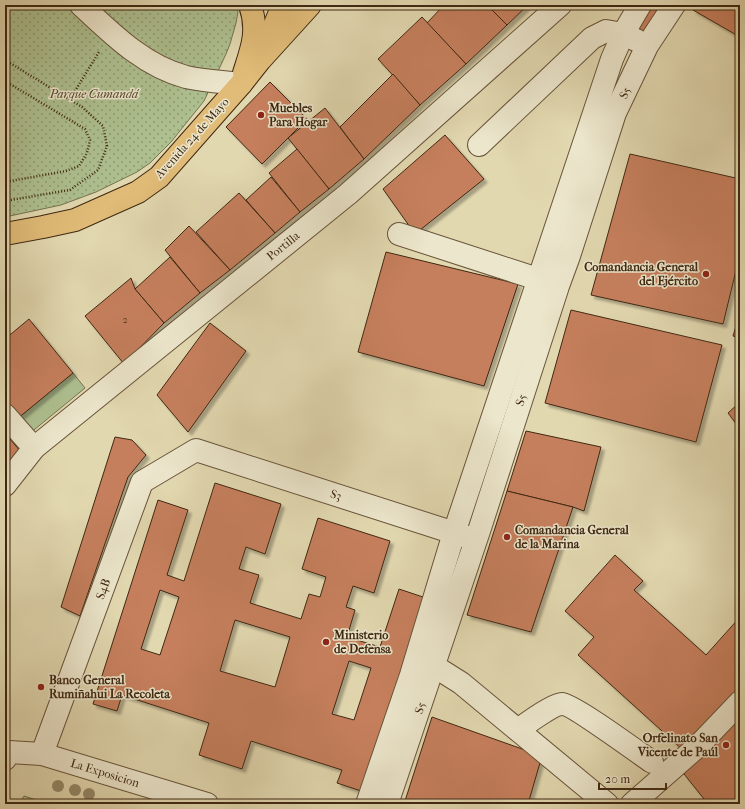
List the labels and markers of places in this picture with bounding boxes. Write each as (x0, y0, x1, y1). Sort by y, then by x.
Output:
place label: Muebles Para Hogar (268, 101, 328, 130)
marker: Muebles Para Hogar (256, 110, 266, 120)
place label: Comandancia General del Ejército (584, 260, 699, 288)
marker: Comandancia General del Ejército (701, 269, 711, 279)
place label: Comandancia General de la Marina (515, 523, 629, 551)
marker: Comandancia General de la Marina (502, 532, 512, 542)
place label: Ministerio de Defensa (333, 628, 391, 656)
marker: Ministerio de Defensa (321, 637, 331, 647)
place label: Banco General Rumiñahui La Recoleta (49, 673, 170, 701)
marker: Banco General Rumiñahui La Recoleta (36, 682, 46, 692)
place label: Orfelinato San Vicente de Paúl (637, 731, 719, 759)
marker: Orfelinato San Vicente de Paúl (721, 740, 731, 750)

